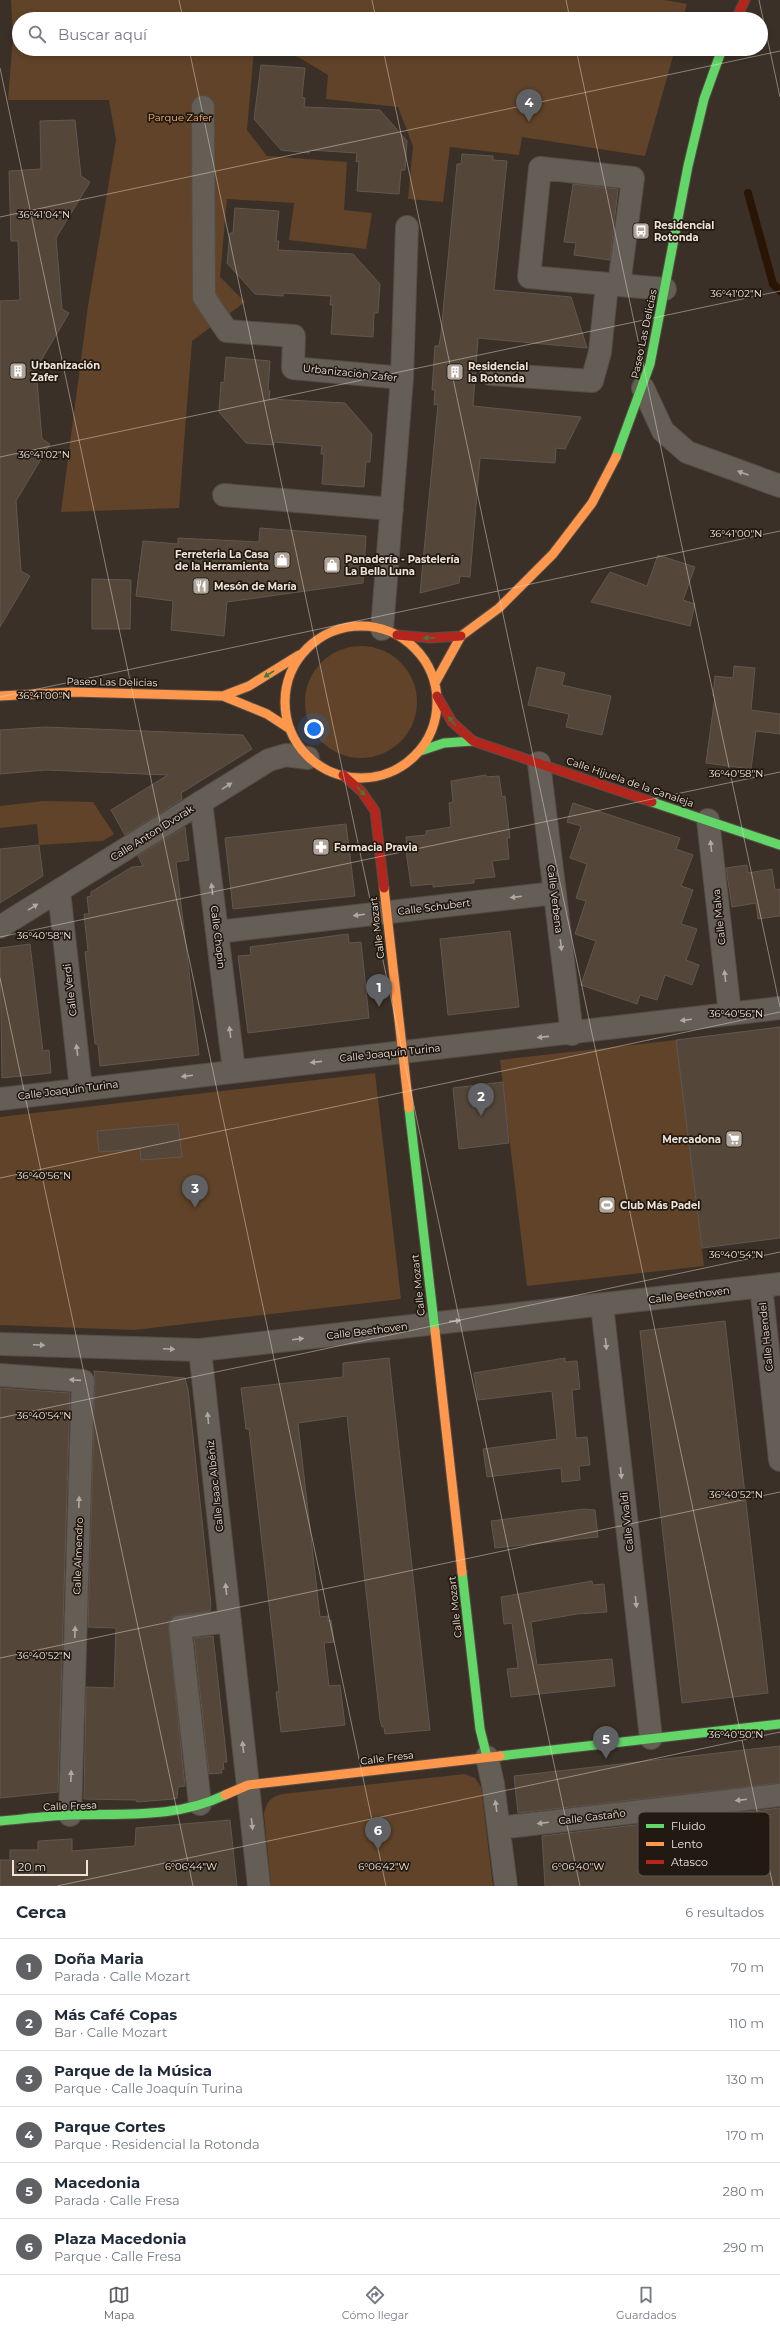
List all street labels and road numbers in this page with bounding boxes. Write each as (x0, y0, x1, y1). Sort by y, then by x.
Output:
street label: Paseo Las Delicias (628, 288, 660, 380)
street label: Urbanización Zafer (302, 362, 398, 384)
street label: Paseo Las Delicias (67, 675, 158, 689)
street label: Calle Hijuela de la Canaleja (565, 754, 695, 810)
street label: Calle Anton Dvorak (108, 802, 196, 864)
street label: Calle Verbena (544, 864, 566, 934)
street label: Calle Malva (710, 888, 728, 946)
street label: Calle Mozart (367, 896, 387, 960)
street label: Calle Schubert (397, 896, 471, 918)
street label: Calle Chopin (208, 905, 228, 969)
street label: Calle Verdi (60, 963, 80, 1017)
street label: Calle Joaquín Turina (339, 1041, 441, 1065)
street label: Calle Joaquín Turina (17, 1077, 119, 1103)
street label: Calle Mozart (408, 1254, 428, 1316)
street label: Calle Beethoven (648, 1284, 730, 1306)
street label: Calle Haendel (756, 1302, 776, 1372)
street label: Calle Beethoven (326, 1320, 408, 1342)
street label: Calle Isaac Albéniz (204, 1439, 226, 1533)
street label: Calle Vivaldi (617, 1492, 637, 1552)
street label: Calle Almendro (70, 1517, 86, 1595)
street label: Calle Mozart (445, 1576, 465, 1638)
street label: Calle Fresa (359, 1748, 415, 1768)
street label: Calle Fresa (43, 1799, 97, 1813)
street label: Calle Castaño (558, 1806, 626, 1828)

